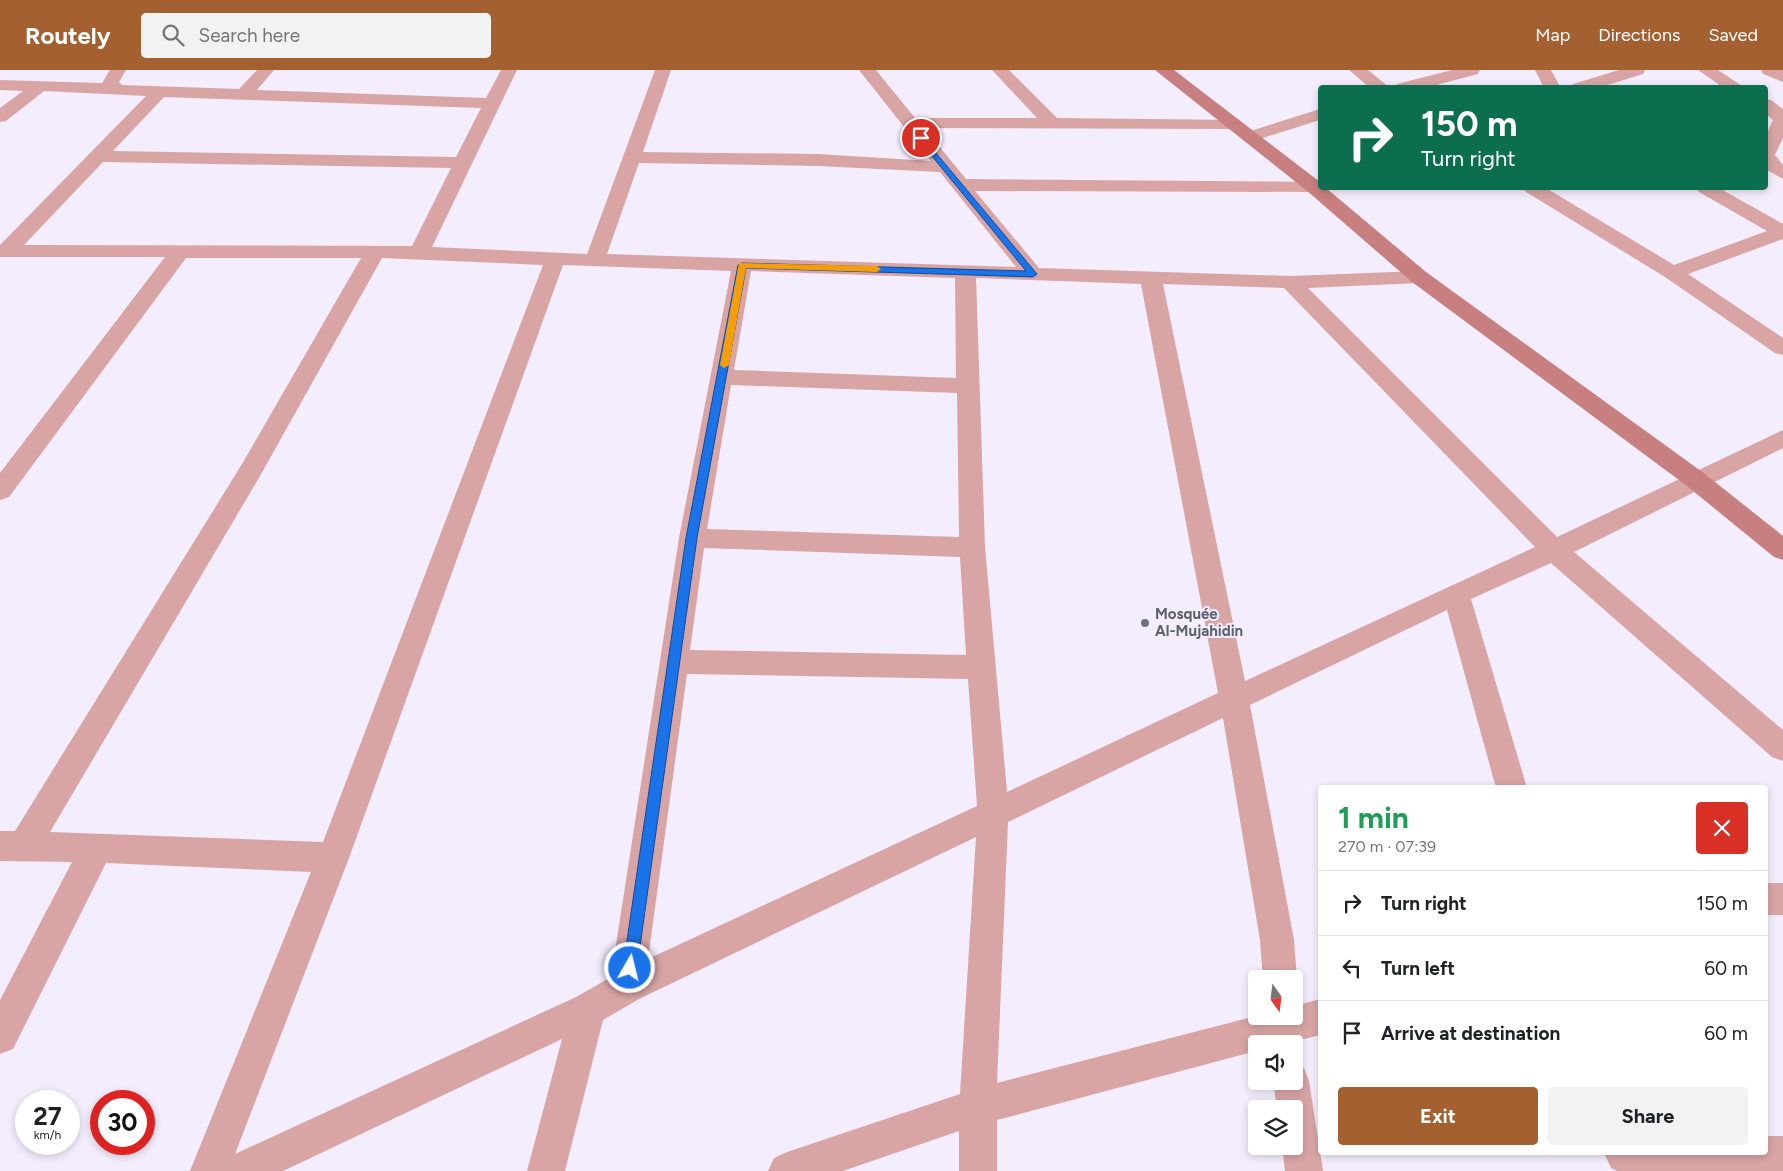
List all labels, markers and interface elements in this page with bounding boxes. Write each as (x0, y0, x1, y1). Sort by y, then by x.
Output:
search box (141, 13, 491, 58)
text: Routely (25, 21, 111, 50)
icon: search (159, 21, 187, 49)
text: Search here (199, 24, 300, 47)
text: Map (1535, 24, 1570, 46)
text: Directions (1598, 24, 1680, 46)
text: Saved (1708, 24, 1758, 46)
text: 150 m (1421, 103, 1518, 145)
icon: right (1338, 105, 1403, 170)
pin (900, 117, 942, 159)
icon: arrive (907, 124, 935, 152)
text: Turn right (1421, 145, 1516, 172)
place label: Mosquée Al-Mujahidin (1155, 605, 1243, 640)
marker: Mosquée Al-Mujahidin (1139, 617, 1151, 629)
text: 1 min (1338, 799, 1409, 836)
button: close (1696, 802, 1748, 854)
text: 270 m · 07:39 (1338, 837, 1436, 856)
icon: right (1338, 889, 1366, 917)
text: Turn right (1381, 892, 1467, 915)
text: 150 m (1696, 892, 1748, 915)
position arrow (603, 941, 655, 993)
icon: left (1338, 954, 1366, 982)
text: Turn left (1381, 957, 1455, 980)
text: 60 m (1704, 957, 1748, 980)
north arrow (1248, 970, 1302, 1025)
map controls (1248, 970, 1303, 1155)
icon: arrive (1338, 1019, 1366, 1047)
text: Arrive at destination (1381, 1022, 1560, 1045)
text: 60 m (1704, 1022, 1748, 1045)
button: sound (1248, 1035, 1303, 1090)
button: Exit (1338, 1087, 1538, 1145)
button: Share (1548, 1087, 1748, 1145)
speed limit sign: 30 (90, 1090, 155, 1155)
button: layers (1248, 1100, 1303, 1155)
text: 27 (33, 1101, 62, 1131)
text: km/h (34, 1128, 61, 1142)

